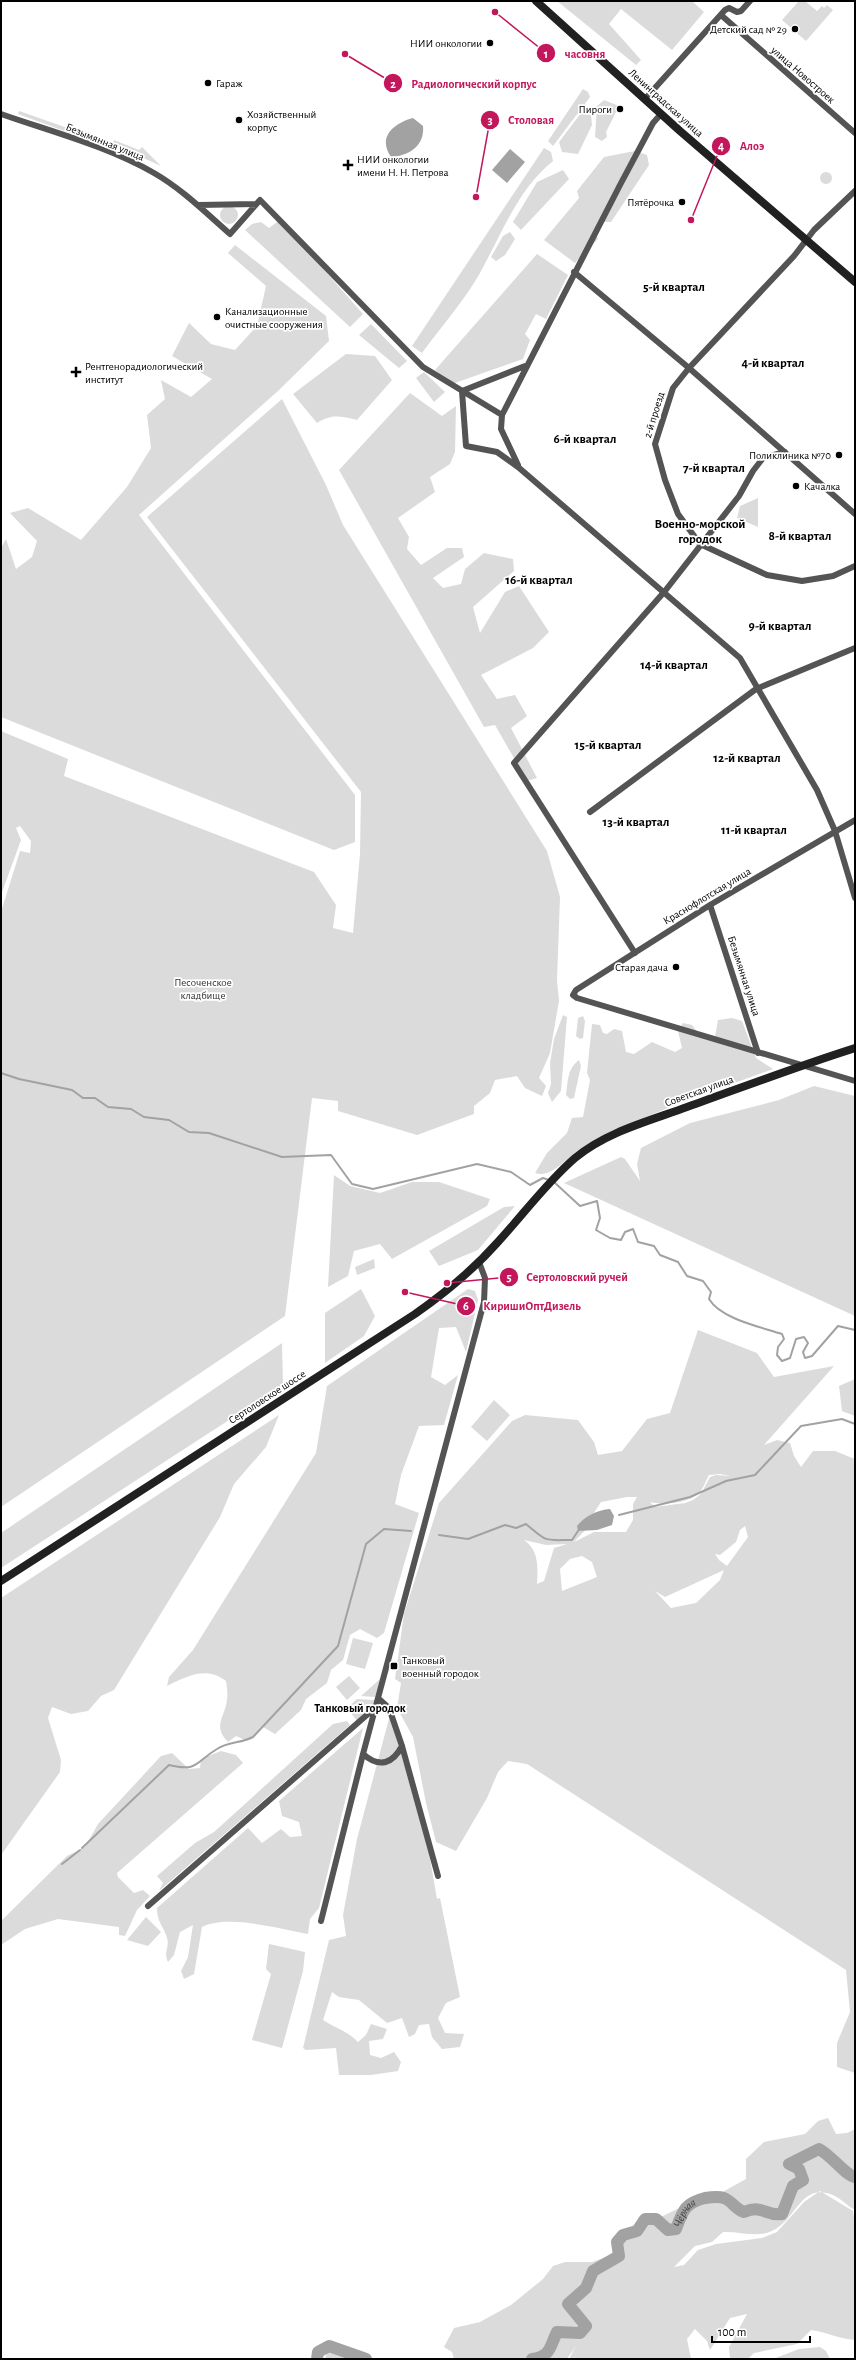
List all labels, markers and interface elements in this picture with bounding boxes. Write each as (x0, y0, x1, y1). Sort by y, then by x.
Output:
place label: Детский сад № 29 (710, 24, 787, 35)
marker: Детский сад № 29 (790, 24, 800, 34)
place label: НИИ онкологии (410, 38, 482, 49)
marker: НИИ онкологии (485, 38, 495, 48)
callout: часовня (536, 41, 613, 65)
street label: улица Новостроек (768, 44, 837, 106)
text: 1 (544, 48, 548, 60)
text: часовня (565, 48, 605, 60)
street label: Ленинградская улица (627, 67, 705, 139)
callout: Радиологический корпус (383, 71, 545, 95)
marker: Гараж (203, 78, 213, 88)
place label: Гараж (216, 78, 243, 89)
text: 2 (390, 78, 396, 90)
text: Радиологический корпус (411, 78, 537, 91)
place label: Пироги (579, 104, 612, 115)
marker: Пироги (615, 104, 625, 114)
callout: Столовая (480, 108, 562, 132)
place label: Хозяйственный корпус (247, 109, 316, 133)
text: 3 (487, 114, 493, 126)
text: Столовая (508, 114, 554, 126)
marker: Хозяйственный корпус (234, 115, 244, 125)
street label: Безымянная улица (64, 121, 146, 163)
callout: Алоэ (711, 134, 772, 158)
text: 4 (718, 140, 724, 152)
text: Алоэ (740, 140, 764, 152)
place label: НИИ онкологии имени Н. Н. Петрова (357, 154, 449, 178)
marker: НИИ онкологии имени Н. Н. Петрова (342, 159, 354, 171)
place label: Пятёрочка (627, 197, 674, 208)
marker: Пятёрочка (677, 197, 687, 207)
district label: 5-й квартал (643, 281, 705, 294)
place label: Канализационные очистные сооружения (225, 306, 323, 330)
marker: Канализационные очистные сооружения (212, 312, 222, 322)
district label: 4-й квартал (741, 357, 805, 370)
place label: Рентгенорадиологический институт (85, 361, 203, 385)
marker: Рентгенорадиологический институт (70, 366, 82, 378)
street label: 2-й проезд (642, 390, 666, 439)
district label: 6-й квартал (554, 433, 616, 446)
place label: Поликлиника №70 (749, 450, 831, 461)
marker: Поликлиника №70 (834, 450, 844, 460)
district label: 7-й квартал (683, 462, 745, 475)
marker: Качалка (791, 481, 801, 491)
place label: Качалка (804, 481, 840, 492)
district label: Военно-морской городок (655, 518, 745, 546)
district label: 8-й квартал (769, 530, 831, 543)
district label: 16-й квартал (505, 574, 573, 587)
district label: 9-й квартал (749, 620, 811, 633)
district label: 14-й квартал (640, 659, 708, 672)
district label: 15-й квартал (575, 739, 641, 752)
district label: 12-й квартал (713, 752, 781, 765)
district label: 13-й квартал (603, 816, 669, 829)
district label: 11-й квартал (721, 824, 787, 837)
street label: Краснофлотская улица (661, 865, 753, 927)
street label: Безымянная улица (726, 935, 762, 1017)
place label: Старая дача (615, 962, 668, 973)
marker: Старая дача (671, 962, 681, 972)
park label: Песоченское кладбище (174, 977, 232, 1001)
street label: Советская улица (663, 1073, 735, 1109)
callout: Сертоловский ручей (499, 1265, 636, 1289)
text: 5 (506, 1271, 512, 1283)
text: Сертоловский ручей (526, 1271, 628, 1284)
callout: КиришиОптДизель (456, 1294, 589, 1318)
text: 6 (463, 1300, 469, 1312)
text: КиришиОптДизель (483, 1300, 581, 1312)
street label: Сертоловское шоссе (226, 1368, 308, 1426)
place label: Танковый военный городок (402, 1655, 479, 1679)
marker: Танковый военный городок (389, 1661, 399, 1671)
district label: Танковый городок (314, 1702, 406, 1714)
water label: Чёрная (671, 2196, 698, 2229)
scale bar (712, 2318, 810, 2344)
text: 100 m (718, 2326, 746, 2338)

